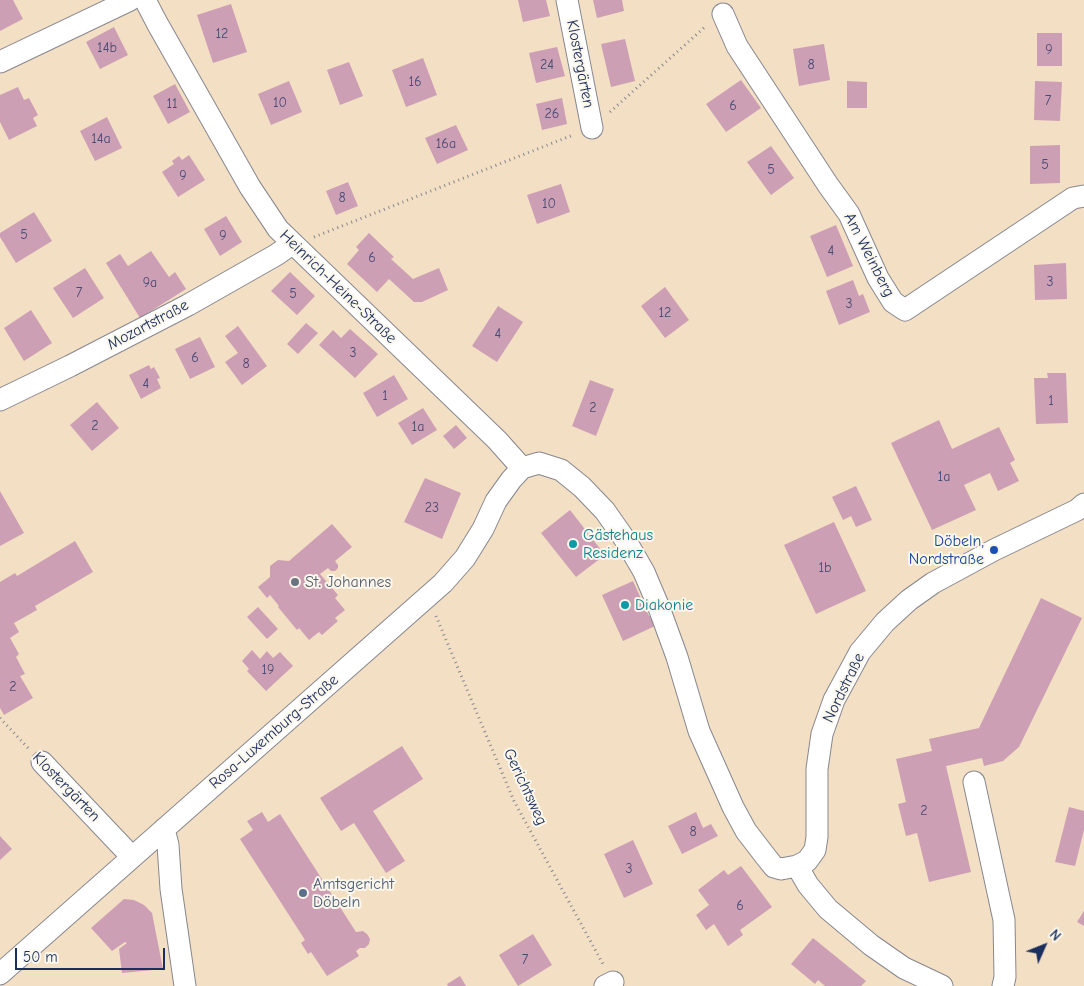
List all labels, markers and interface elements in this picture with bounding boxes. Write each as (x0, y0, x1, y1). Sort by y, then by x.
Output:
street label: Klostergärten (562, 18, 598, 110)
house number: 12 (216, 26, 228, 42)
house number: 14b (97, 40, 117, 56)
house number: 9 (1045, 42, 1053, 58)
house number: 24 (540, 57, 554, 73)
house number: 8 (807, 57, 815, 73)
house number: 16 (408, 74, 422, 90)
house number: 7 (1045, 93, 1051, 109)
house number: 10 (273, 95, 287, 111)
house number: 11 (166, 96, 178, 112)
house number: 6 (729, 98, 737, 114)
house number: 26 (545, 106, 559, 122)
house number: 14a (91, 131, 111, 147)
house number: 16a (436, 136, 456, 152)
house number: 5 (1041, 157, 1049, 173)
house number: 5 (767, 162, 775, 178)
house number: 9 (179, 168, 187, 184)
house number: 8 (338, 190, 346, 206)
house number: 10 (542, 196, 556, 212)
street label: Am Weinberg (840, 210, 898, 300)
street label: Heinrich-Heine-Straße (275, 226, 401, 348)
house number: 5 (20, 227, 28, 243)
house number: 9 (219, 228, 227, 244)
house number: 4 (828, 243, 834, 259)
house number: 6 (368, 250, 376, 266)
house number: 3 (1046, 274, 1054, 290)
house number: 9a (143, 275, 157, 291)
house number: 7 (76, 285, 82, 301)
house number: 5 (289, 286, 297, 302)
street label: Mozartstraße (104, 296, 192, 354)
house number: 3 (845, 296, 853, 312)
house number: 12 (659, 305, 671, 321)
house number: 4 (495, 326, 501, 342)
house number: 3 (349, 345, 357, 361)
house number: 6 (191, 350, 199, 366)
house number: 8 (242, 356, 250, 372)
house number: 4 (143, 376, 149, 392)
house number: 1 (382, 388, 388, 404)
house number: 1 (1048, 393, 1054, 409)
house number: 2 (589, 400, 597, 416)
house number: 2 (91, 418, 99, 434)
house number: 1a (412, 419, 424, 435)
house number: 1a (938, 469, 950, 485)
house number: 23 (425, 500, 439, 516)
place label: Gästehaus Residenz (583, 525, 653, 563)
place label: Döbeln, Nordstraße (909, 531, 984, 569)
marker: Gästehaus Residenz (567, 538, 579, 550)
marker: Döbeln, Nordstraße (988, 544, 1000, 556)
house number: 1b (818, 560, 832, 576)
place label: St. Johannes (305, 572, 391, 592)
marker: St. Johannes (289, 576, 301, 588)
place label: Diakonie (635, 595, 693, 615)
marker: Diakonie (619, 599, 631, 611)
street label: Nordstraße (819, 650, 869, 726)
house number: 19 (262, 662, 274, 678)
street label: Rosa-Luxemburg-Straße (205, 671, 343, 793)
house number: 2 (9, 679, 17, 695)
street label: Gerichtsweg (499, 745, 551, 829)
street label: Klostergärten (28, 748, 104, 826)
house number: 2 (920, 803, 928, 819)
house number: 8 (689, 824, 697, 840)
house number: 3 (625, 861, 633, 877)
place label: Amtsgericht Döbeln (313, 874, 394, 912)
marker: Amtsgericht Döbeln (297, 887, 309, 899)
house number: 6 (736, 898, 744, 914)
north arrow (1019, 921, 1069, 971)
text: N (1046, 926, 1064, 944)
scale bar (18, 938, 168, 970)
text: 50 m (23, 948, 58, 966)
house number: 7 (522, 952, 528, 968)

